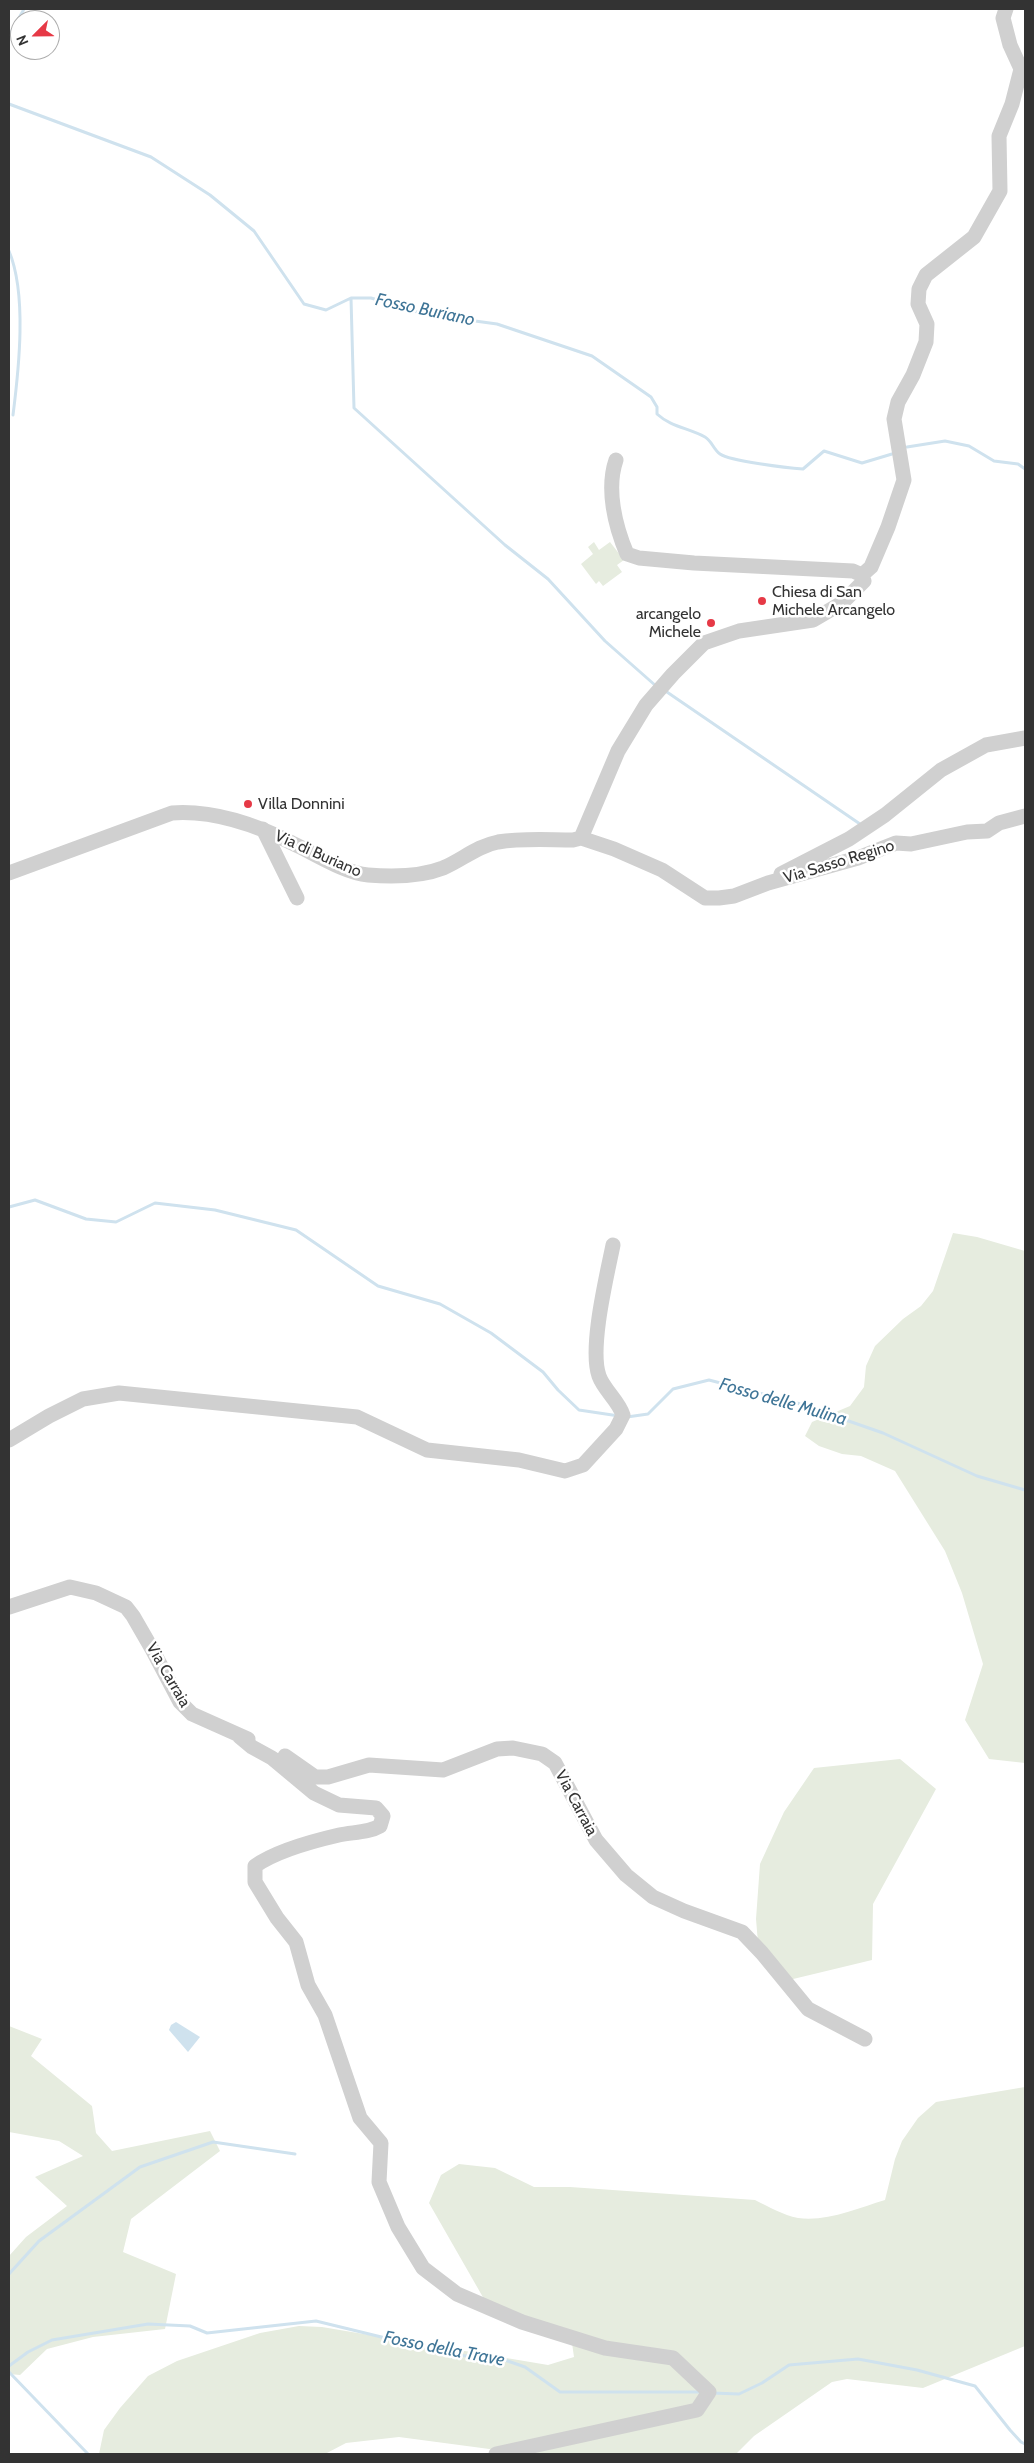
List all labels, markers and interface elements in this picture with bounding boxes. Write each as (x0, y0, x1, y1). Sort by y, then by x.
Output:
north arrow (10, 10, 60, 60)
text: N (12, 32, 32, 49)
water label: Fosso Buriano (373, 289, 477, 331)
place label: Chiesa di San Michele Arcangelo (772, 582, 895, 620)
marker: Chiesa di San Michele Arcangelo (756, 595, 768, 607)
place label: arcangelo Michele (636, 604, 701, 642)
marker: arcangelo Michele (705, 617, 717, 629)
place label: Villa Donnini (258, 794, 345, 814)
marker: Villa Donnini (242, 798, 254, 810)
street label: Via di Buriano (272, 826, 364, 882)
street label: Via Sasso Regino (781, 836, 897, 888)
water label: Fosso delle Mulina (717, 1373, 849, 1431)
street label: Via Carraia (142, 1639, 194, 1711)
street label: Via Carraia (551, 1767, 601, 1839)
water label: Fosso della Trave (382, 2327, 506, 2371)

